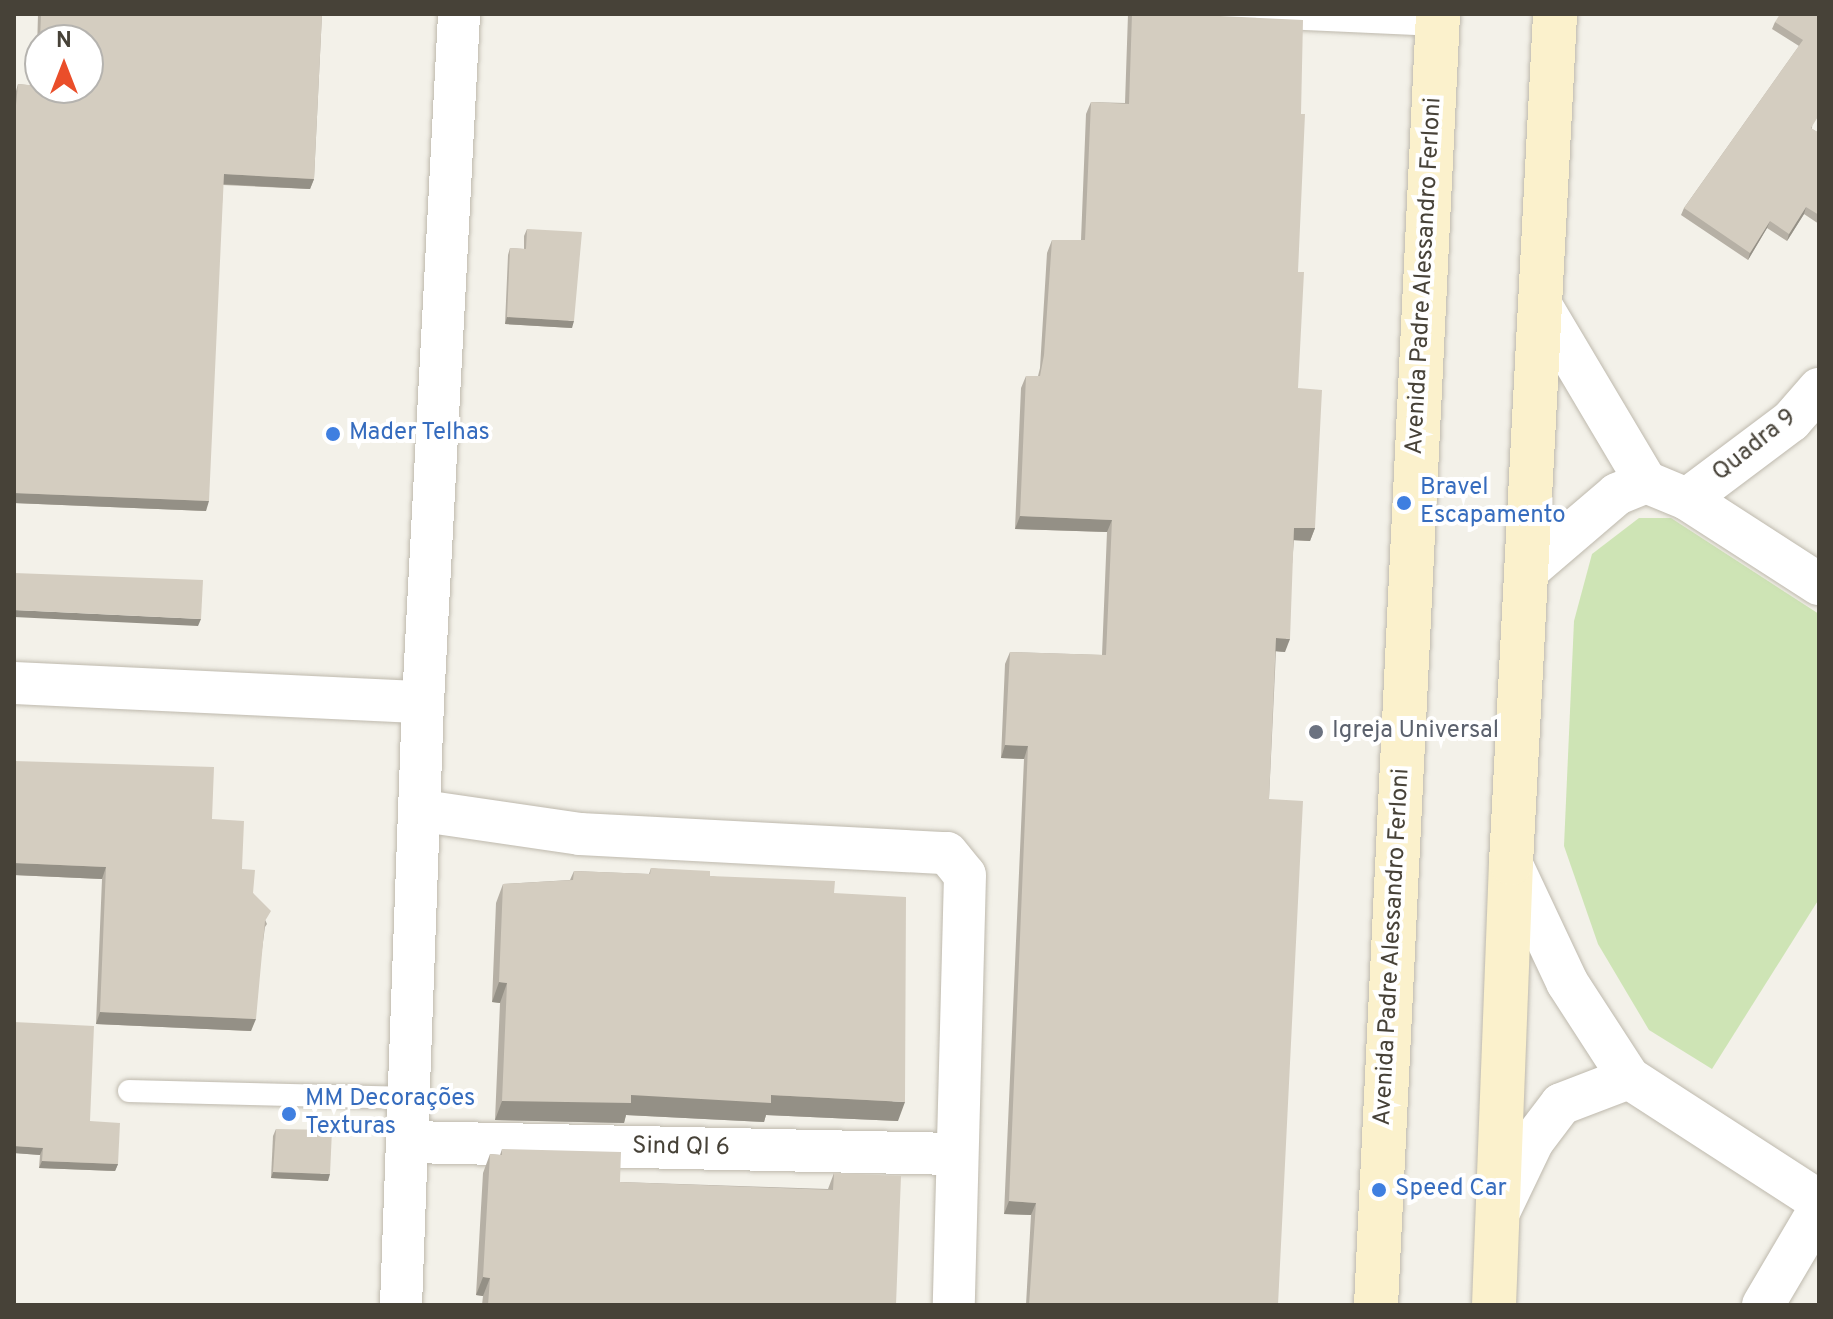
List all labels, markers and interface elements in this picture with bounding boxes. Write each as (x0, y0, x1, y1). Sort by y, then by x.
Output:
north arrow (24, 24, 104, 104)
text: N (56, 28, 72, 55)
street label: Avenida Padre Alessandro Ferloni (1401, 96, 1449, 456)
street label: Quadra 9 (1707, 404, 1803, 488)
place label: Mader Telhas (349, 420, 491, 448)
marker: Mader Telhas (324, 425, 342, 443)
place label: Bravel Escapamento (1420, 475, 1566, 531)
marker: Bravel Escapamento (1395, 494, 1413, 512)
place label: Igreja Universal (1332, 718, 1499, 746)
marker: Igreja Universal (1307, 723, 1325, 741)
street label: Avenida Padre Alessandro Ferloni (1369, 767, 1417, 1127)
place label: MM Decorações Texturas (305, 1086, 475, 1142)
marker: MM Decorações Texturas (280, 1105, 298, 1123)
street label: Sind QI 6 (632, 1133, 730, 1163)
place label: Speed Car (1395, 1176, 1507, 1204)
marker: Speed Car (1370, 1181, 1388, 1199)

